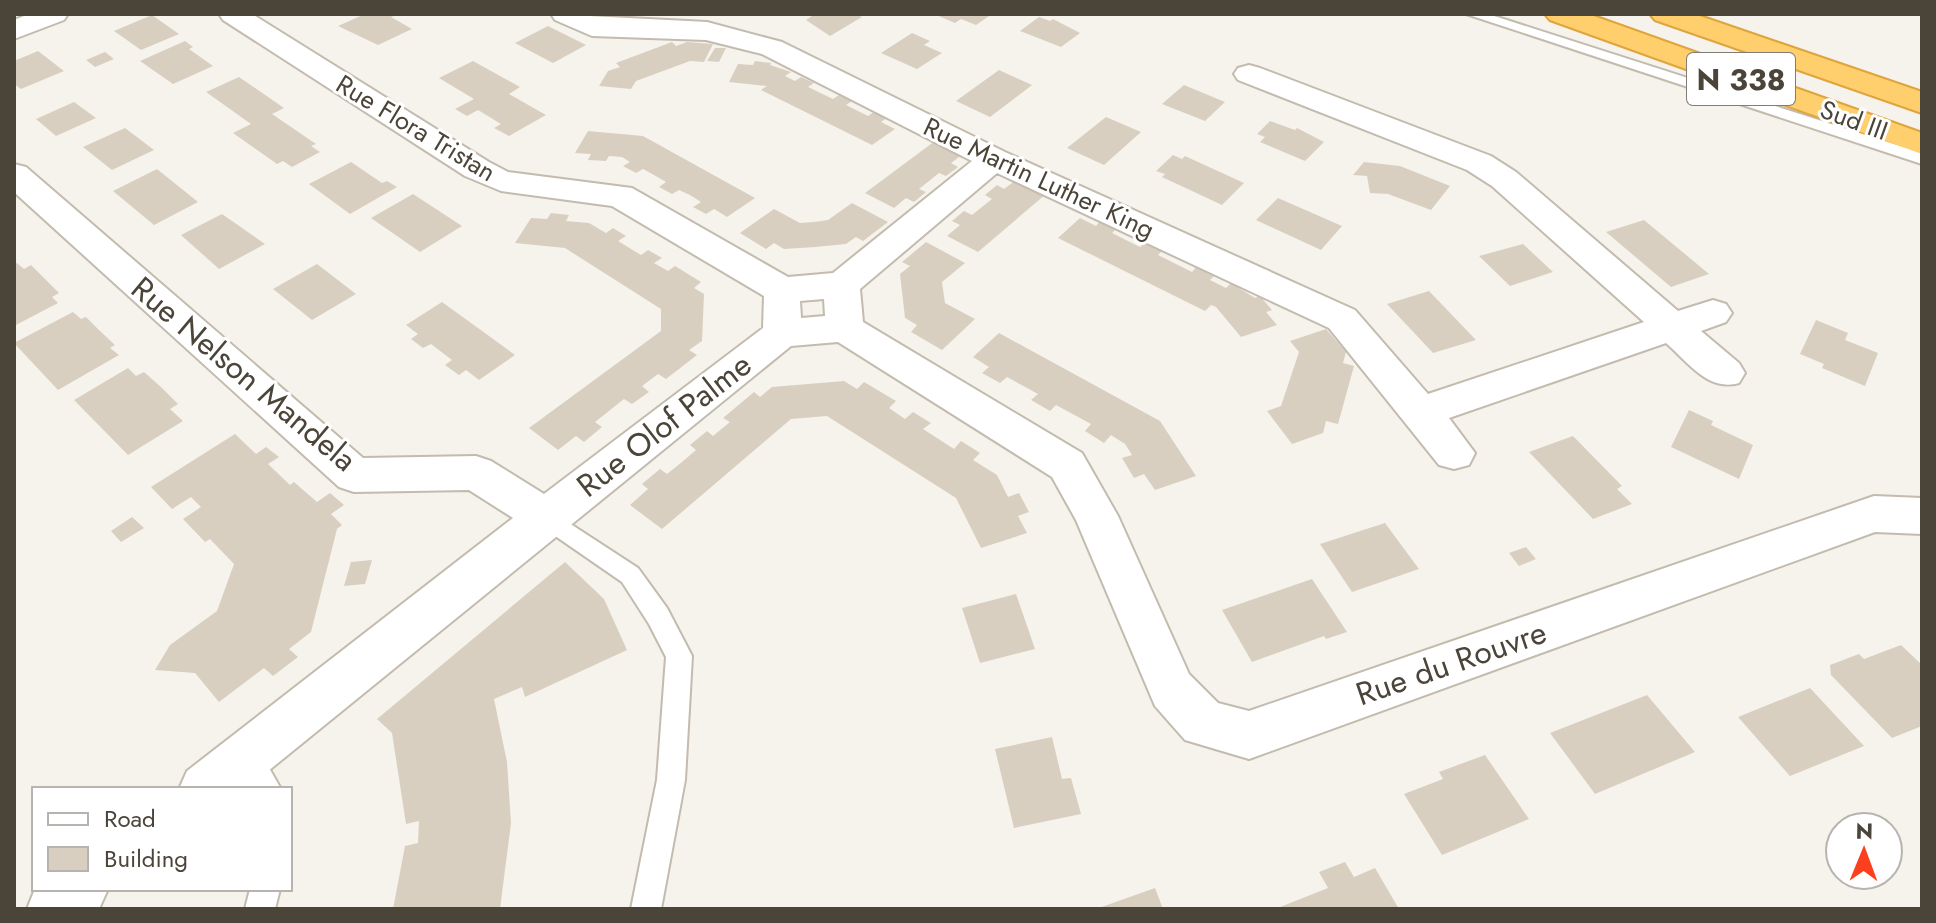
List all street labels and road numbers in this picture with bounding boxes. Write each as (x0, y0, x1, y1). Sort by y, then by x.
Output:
road number: N 338 (1687, 53, 1795, 105)
street label: Rue Flora Tristan (329, 65, 503, 191)
street label: Sud III (1815, 90, 1893, 150)
street label: Rue Martin Luther King (917, 108, 1161, 248)
street label: Rue Nelson Mandela (121, 266, 367, 482)
street label: Rue Olof Palme (567, 342, 761, 508)
street label: Rue du Rouvre (1350, 609, 1552, 717)

